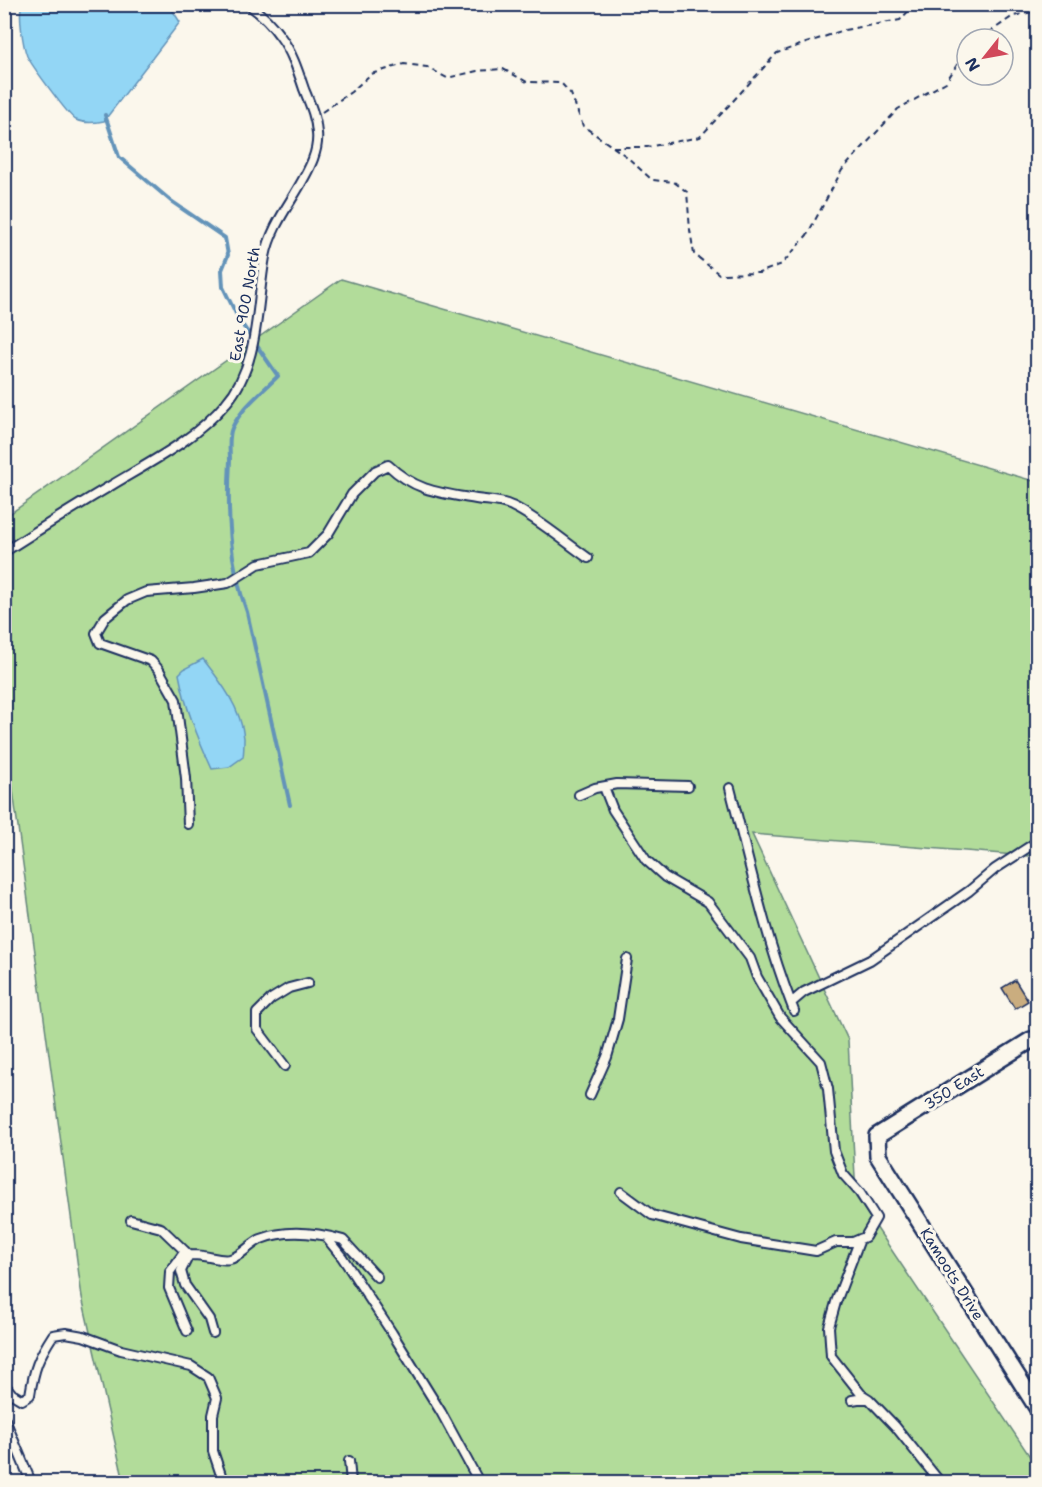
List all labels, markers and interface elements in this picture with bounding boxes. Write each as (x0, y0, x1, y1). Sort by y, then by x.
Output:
north arrow (955, 27, 1015, 87)
text: N (960, 54, 985, 75)
street label: East 900 North (225, 245, 265, 363)
street label: 350 East (920, 1062, 988, 1114)
street label: Kamoots Drive (916, 1224, 988, 1324)

